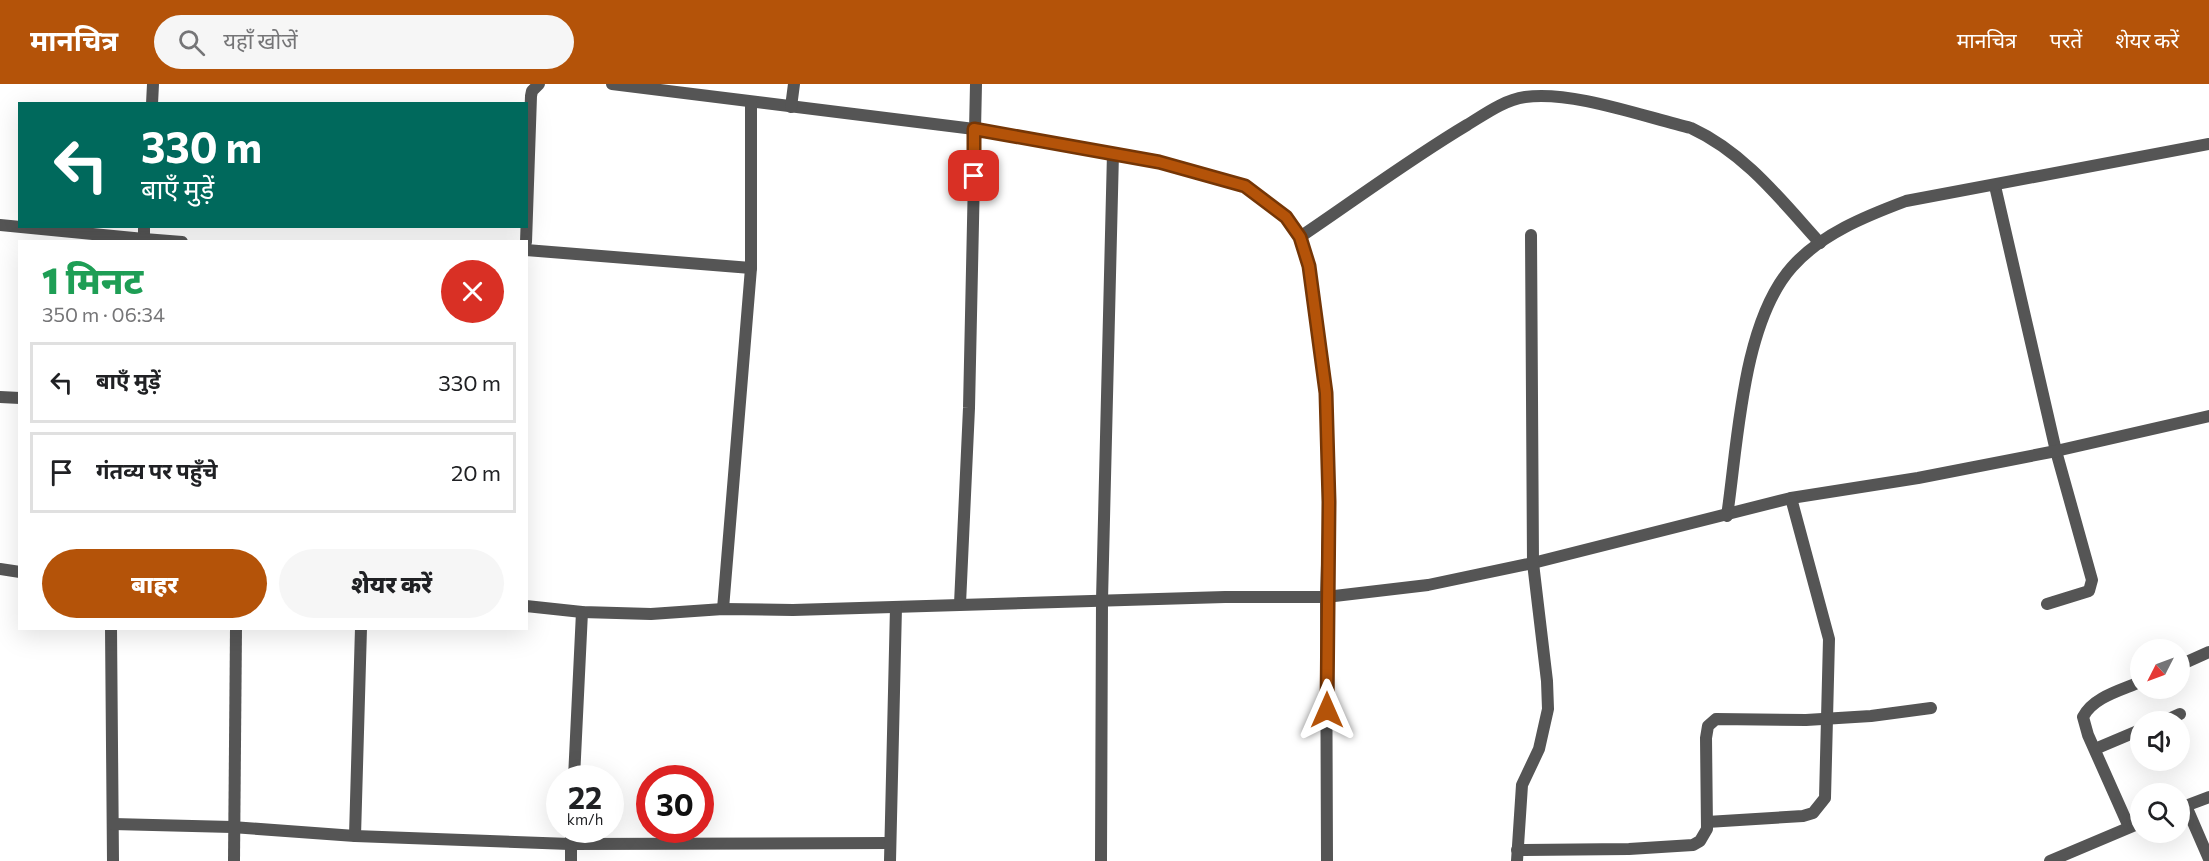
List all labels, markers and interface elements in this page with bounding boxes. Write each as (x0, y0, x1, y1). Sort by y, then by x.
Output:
search box (154, 15, 574, 69)
text: मानचित्र (30, 23, 118, 57)
icon: search (175, 26, 208, 59)
text: यहाँ खोजें (223, 27, 298, 54)
text: मानचित्र (1957, 27, 2017, 52)
text: परतें (2050, 27, 2082, 52)
text: शेयर करें (2115, 27, 2179, 52)
text: 330 m (141, 120, 262, 172)
icon: left (42, 126, 120, 204)
pin (948, 150, 999, 201)
icon: arrive (957, 159, 990, 192)
text: बाएँ मुड़ें (141, 172, 214, 205)
text: 1 मिनट (42, 257, 143, 301)
button: close (441, 260, 504, 323)
text: 350 m · 06:34 (42, 302, 165, 326)
icon: left (45, 366, 78, 399)
text: बाएँ मुड़ें (96, 367, 161, 394)
text: 330 m (438, 369, 501, 396)
icon: arrive (45, 456, 78, 489)
text: गंतव्य पर पहुँचे (96, 457, 218, 484)
text: 20 m (451, 459, 501, 486)
button: बाहर (42, 549, 267, 618)
button: शेयर करें (279, 549, 504, 618)
north arrow (2130, 639, 2190, 699)
map controls (2130, 639, 2190, 843)
position arrow (1295, 678, 1359, 742)
button: sound (2130, 711, 2190, 771)
speed limit sign: 30 (636, 765, 714, 843)
text: 22 (568, 778, 602, 815)
button: search (2130, 783, 2190, 843)
text: km/h (567, 810, 603, 828)

